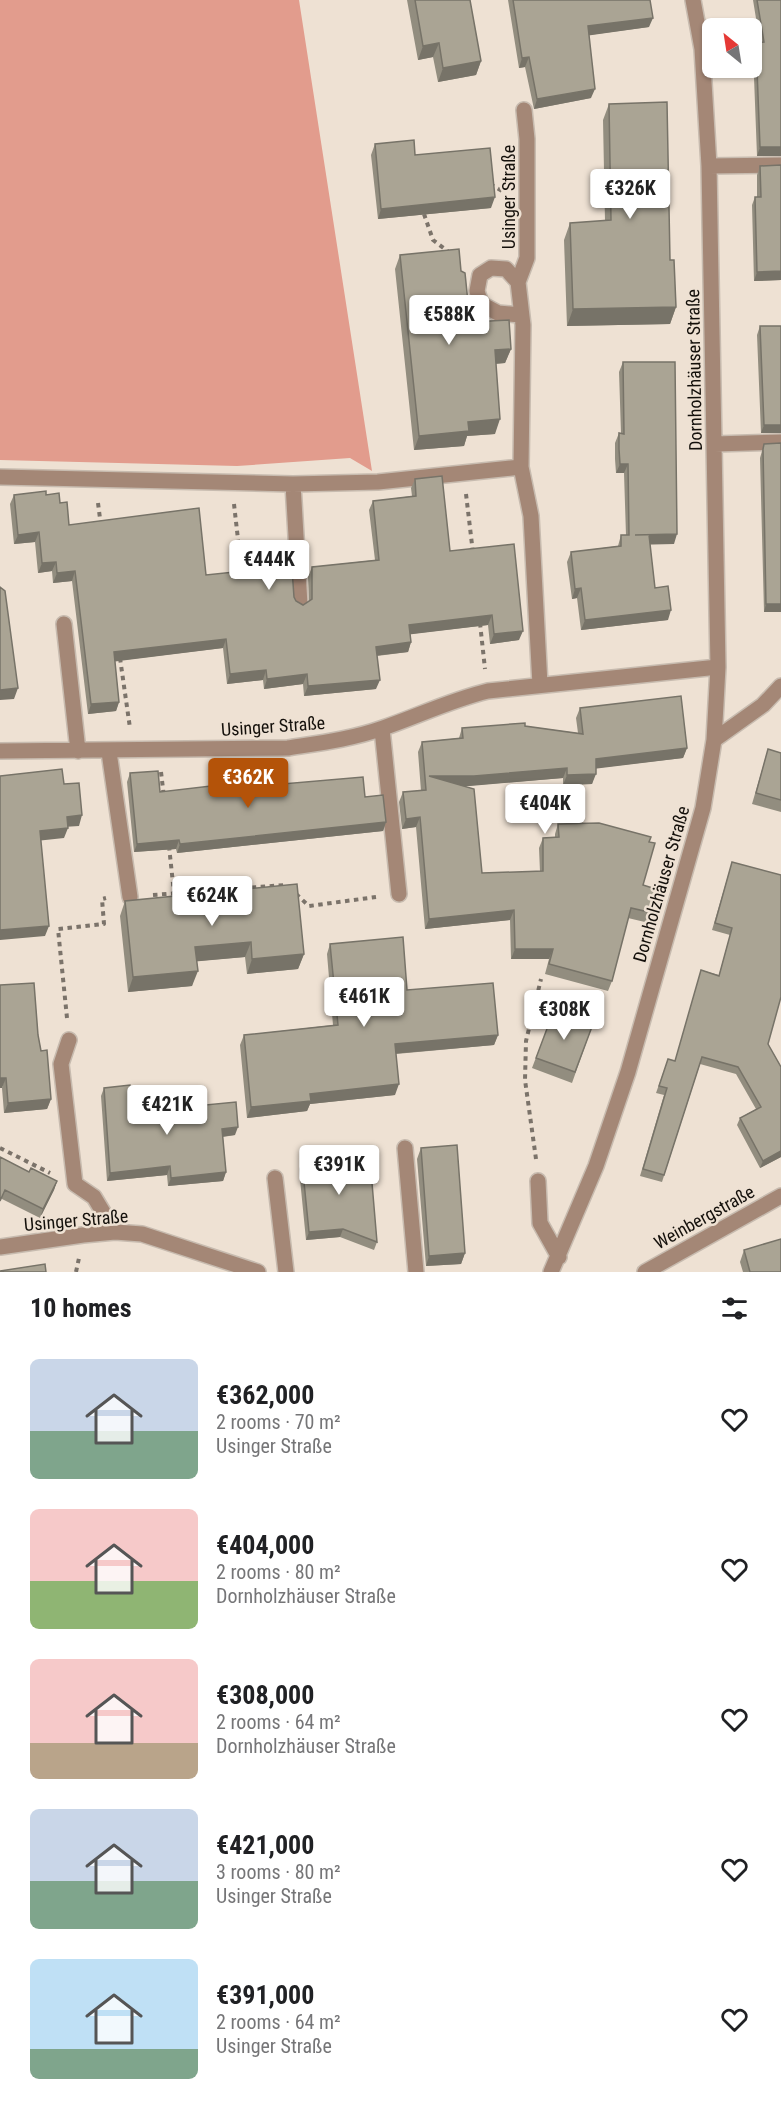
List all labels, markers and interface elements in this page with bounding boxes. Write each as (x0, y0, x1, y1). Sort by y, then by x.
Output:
north arrow (702, 18, 762, 78)
map controls (702, 18, 762, 78)
street label: Usinger Straße (498, 145, 519, 249)
pin: €326K (588, 169, 672, 220)
text: €326K (604, 176, 656, 200)
street label: Dornholzhäuser Straße (682, 289, 706, 451)
pin: €588K (407, 295, 491, 346)
text: €588K (423, 302, 475, 326)
pin: €444K (227, 540, 311, 591)
text: €444K (243, 547, 295, 571)
street label: Usinger Straße (220, 712, 326, 740)
pin: €362K (206, 758, 290, 809)
text: €362K (222, 765, 274, 789)
pin: €404K (503, 784, 587, 835)
text: €404K (519, 791, 571, 815)
street label: Dornholzhäuser Straße (629, 803, 693, 965)
pin: €624K (170, 876, 254, 927)
text: €624K (186, 883, 238, 907)
pin: €461K (322, 977, 406, 1028)
text: €461K (338, 984, 390, 1008)
pin: €308K (522, 990, 606, 1041)
text: €308K (538, 997, 590, 1021)
pin: €421K (125, 1085, 209, 1136)
text: €421K (141, 1092, 193, 1116)
pin: €391K (297, 1145, 381, 1196)
text: €391K (313, 1152, 365, 1176)
street label: Weinbergstraße (650, 1181, 758, 1253)
street label: Usinger Straße (23, 1205, 129, 1235)
icon: filters (718, 1292, 751, 1325)
text: 10 homes (30, 1293, 132, 1323)
text: €362,000 (216, 1380, 314, 1410)
icon: home (78, 1383, 150, 1455)
icon: heart (718, 1403, 751, 1436)
text: 2 rooms · 70 m² (216, 1410, 341, 1434)
text: Usinger Straße (216, 1434, 332, 1458)
text: €404,000 (216, 1530, 314, 1560)
icon: home (78, 1533, 150, 1605)
icon: heart (718, 1553, 751, 1586)
text: 2 rooms · 80 m² (216, 1560, 341, 1584)
text: Dornholzhäuser Straße (216, 1584, 396, 1608)
text: €308,000 (216, 1680, 314, 1710)
icon: home (78, 1683, 150, 1755)
icon: heart (718, 1703, 751, 1736)
text: 2 rooms · 64 m² (216, 1710, 341, 1734)
text: Dornholzhäuser Straße (216, 1734, 396, 1758)
text: €421,000 (216, 1830, 314, 1860)
icon: home (78, 1833, 150, 1905)
icon: heart (718, 1853, 751, 1886)
text: 3 rooms · 80 m² (216, 1860, 341, 1884)
text: Usinger Straße (216, 1884, 332, 1908)
text: €391,000 (216, 1980, 314, 2010)
icon: home (78, 1983, 150, 2055)
icon: heart (718, 2003, 751, 2036)
text: 2 rooms · 64 m² (216, 2010, 341, 2034)
text: Usinger Straße (216, 2034, 332, 2058)

